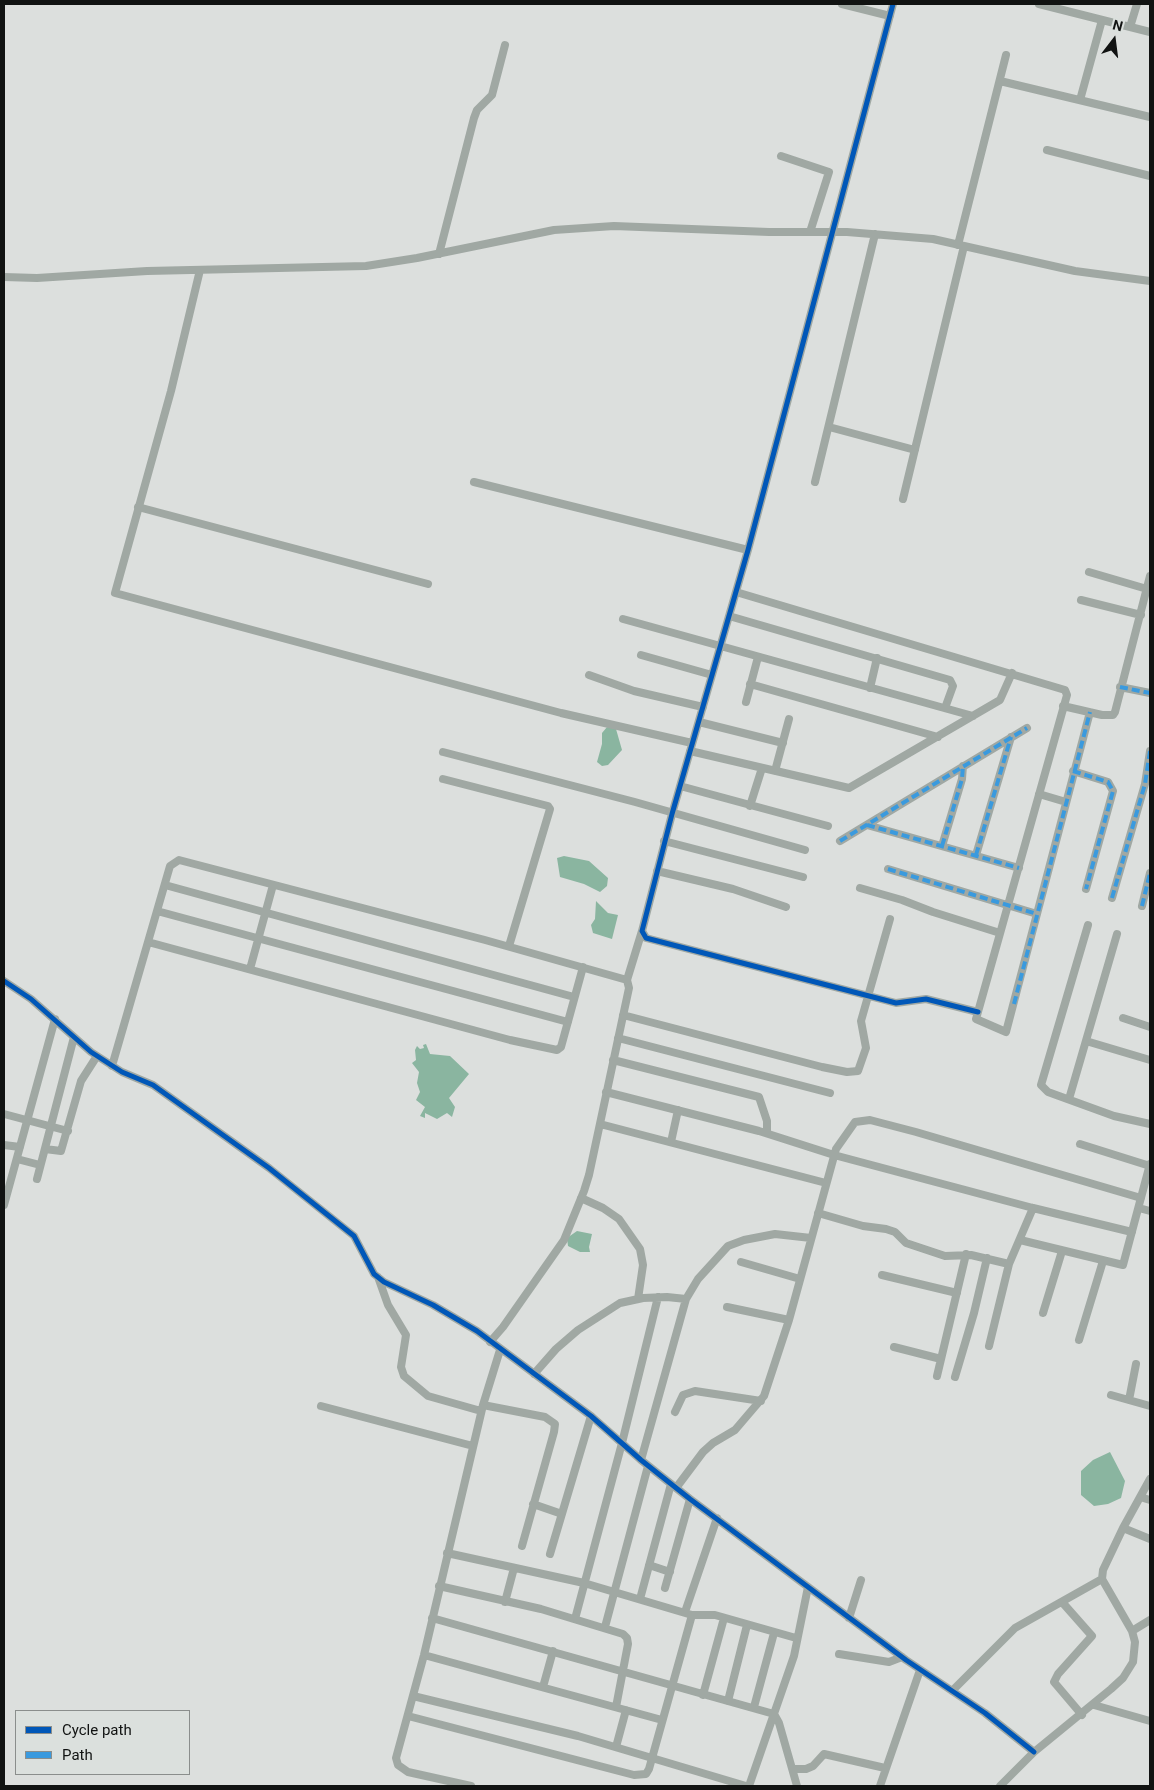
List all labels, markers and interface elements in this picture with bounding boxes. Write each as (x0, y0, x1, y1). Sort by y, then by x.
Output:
north arrow (1089, 15, 1139, 65)
text: N (1111, 17, 1125, 35)
legend (15, 1710, 190, 1775)
text: Cycle path (62, 1721, 132, 1739)
text: Path (62, 1746, 93, 1764)

